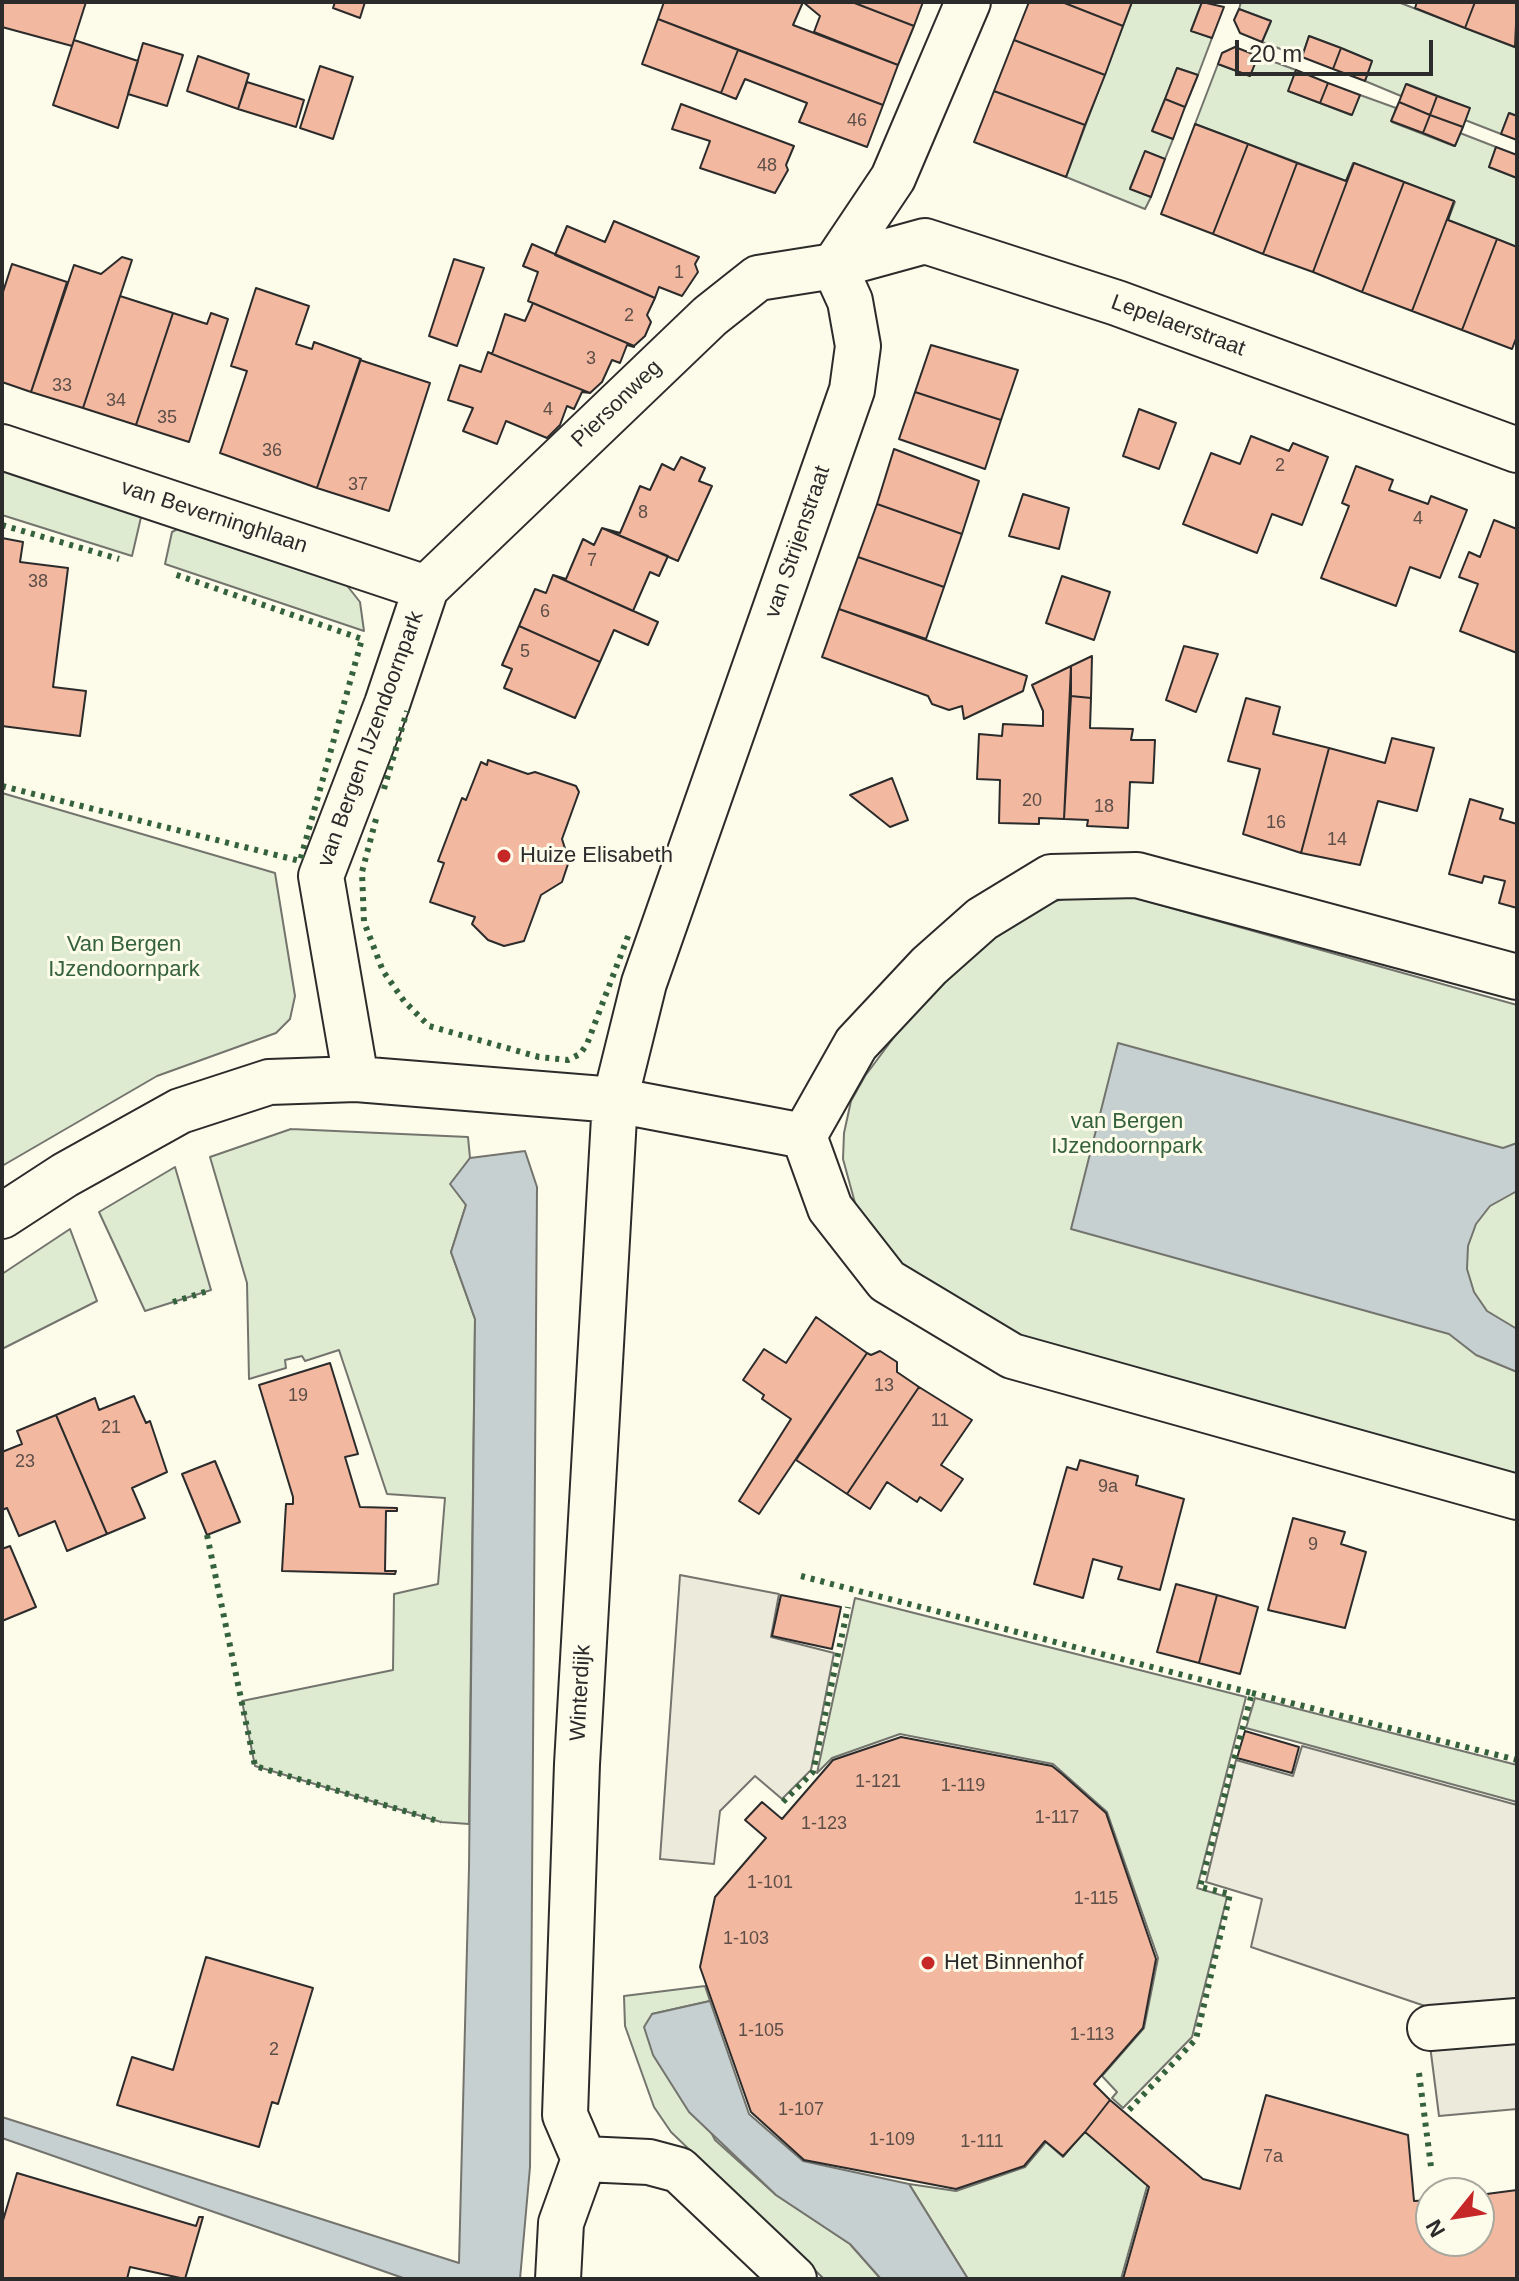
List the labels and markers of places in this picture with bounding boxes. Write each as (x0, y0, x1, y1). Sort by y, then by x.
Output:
place label: Huize Elisabeth (520, 843, 673, 869)
marker: Huize Elisabeth (495, 847, 513, 865)
place label: Het Binnenhof (944, 1950, 1083, 1976)
marker: Het Binnenhof (919, 1954, 937, 1972)

